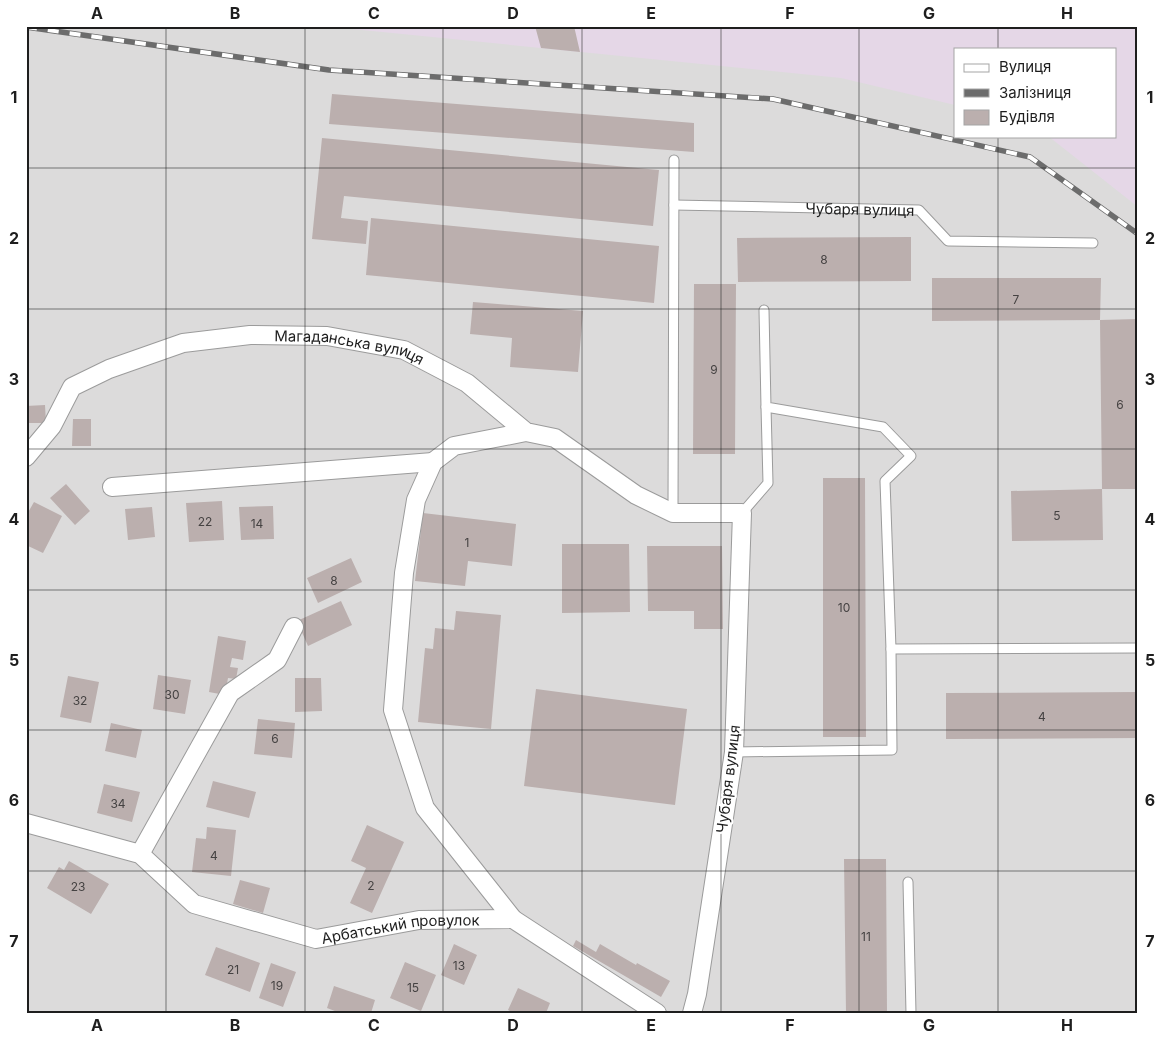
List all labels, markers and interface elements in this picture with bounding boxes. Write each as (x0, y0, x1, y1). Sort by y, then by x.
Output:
text: A (91, 3, 103, 23)
text: B (230, 3, 240, 23)
text: C (368, 3, 380, 23)
text: D (507, 3, 519, 23)
text: E (646, 3, 656, 23)
text: F (785, 3, 795, 23)
text: G (923, 3, 935, 23)
text: H (1061, 3, 1073, 23)
legend (954, 48, 1116, 138)
text: Вулиця (999, 57, 1051, 76)
text: Залізниця (999, 83, 1071, 102)
text: 1 (11, 87, 17, 107)
text: 1 (1147, 87, 1153, 107)
text: Будівля (999, 107, 1055, 126)
street label: Чубаря вулиця (805, 198, 915, 219)
text: 2 (9, 228, 19, 248)
text: 2 (1145, 228, 1155, 248)
house number: 8 (820, 252, 828, 267)
house number: 7 (1013, 292, 1020, 307)
street label: Магаданська вулиця (274, 326, 428, 368)
house number: 9 (710, 362, 718, 377)
text: 3 (9, 369, 19, 389)
text: 3 (1145, 369, 1155, 389)
house number: 6 (1116, 397, 1124, 412)
house number: 5 (1053, 508, 1061, 523)
text: 4 (9, 509, 20, 529)
text: 4 (1145, 509, 1156, 529)
house number: 22 (198, 514, 212, 529)
house number: 14 (251, 516, 264, 531)
house number: 1 (465, 535, 469, 550)
house number: 8 (330, 573, 338, 588)
house number: 10 (838, 600, 850, 615)
text: 5 (9, 650, 19, 670)
text: 5 (1145, 650, 1155, 670)
house number: 30 (165, 687, 179, 702)
house number: 32 (73, 693, 87, 708)
house number: 4 (1038, 709, 1046, 724)
street label: Чубаря вулиця (712, 724, 744, 834)
house number: 6 (271, 731, 279, 746)
text: 6 (9, 790, 19, 810)
text: 6 (1145, 790, 1155, 810)
house number: 34 (110, 796, 126, 811)
house number: 4 (210, 848, 218, 863)
house number: 2 (367, 878, 375, 893)
house number: 23 (71, 879, 85, 894)
street label: Арбатський провулок (320, 910, 480, 947)
house number: 11 (861, 929, 871, 944)
text: 7 (9, 931, 19, 951)
text: 7 (1145, 931, 1155, 951)
house number: 13 (453, 958, 465, 973)
house number: 21 (227, 962, 239, 977)
house number: 19 (271, 978, 283, 993)
house number: 15 (407, 980, 419, 995)
text: A (91, 1015, 103, 1035)
text: B (230, 1015, 240, 1035)
text: C (368, 1015, 380, 1035)
text: D (507, 1015, 519, 1035)
text: E (646, 1015, 656, 1035)
text: F (785, 1015, 795, 1035)
text: G (923, 1015, 935, 1035)
text: H (1061, 1015, 1073, 1035)

